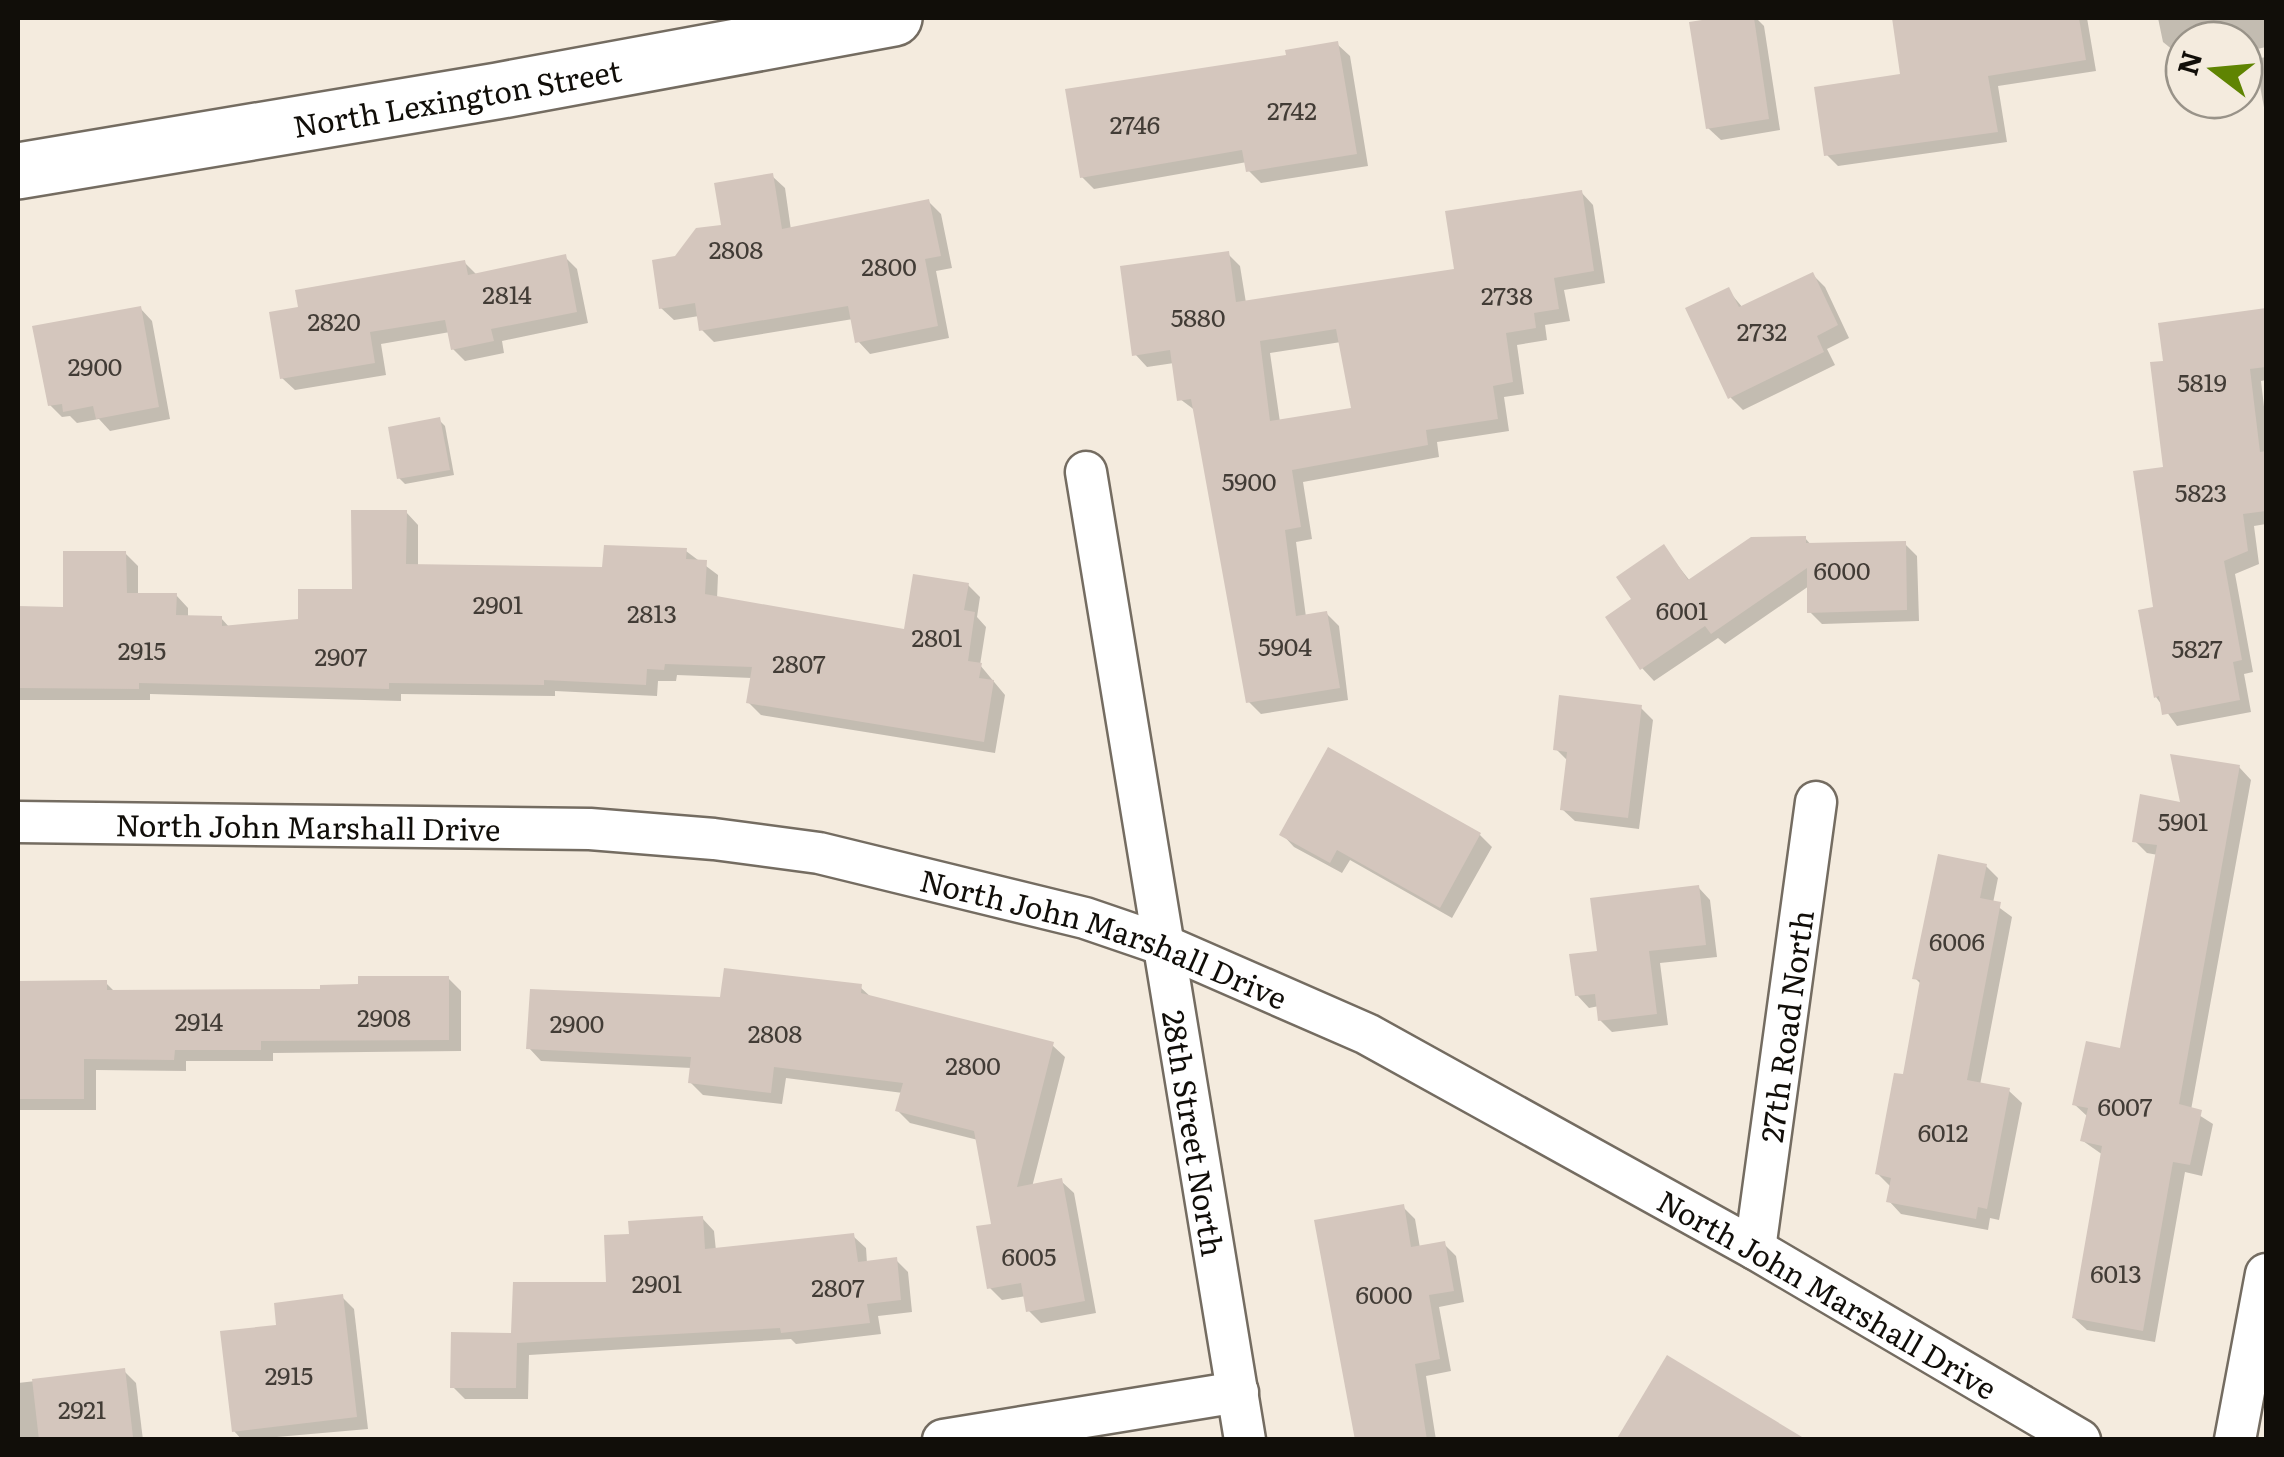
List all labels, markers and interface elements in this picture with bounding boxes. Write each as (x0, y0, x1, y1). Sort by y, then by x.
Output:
north arrow (2164, 20, 2264, 120)
text: N (2165, 45, 2211, 80)
street label: North Lexington Street (289, 47, 624, 147)
house number: 2742 (1267, 91, 1317, 128)
house number: 2746 (1110, 105, 1160, 142)
house number: 2808 (709, 230, 763, 267)
house number: 2800 (861, 247, 917, 284)
house number: 2814 (482, 275, 532, 312)
house number: 2738 (1481, 276, 1533, 313)
house number: 5880 (1171, 298, 1225, 335)
house number: 2820 (307, 302, 361, 339)
house number: 2732 (1737, 312, 1787, 349)
house number: 2900 (68, 347, 122, 384)
house number: 5819 (2177, 363, 2227, 400)
house number: 5900 (1222, 462, 1276, 499)
house number: 5823 (2175, 473, 2227, 510)
house number: 6000 (1814, 551, 1870, 588)
house number: 2901 (473, 585, 523, 622)
house number: 6001 (1656, 591, 1708, 628)
house number: 2813 (627, 594, 677, 631)
house number: 2801 (911, 618, 963, 655)
house number: 5904 (1258, 627, 1312, 664)
house number: 5827 (2171, 629, 2223, 666)
house number: 2915 (118, 631, 166, 668)
house number: 2907 (315, 637, 368, 674)
house number: 2807 (772, 644, 826, 681)
street label: North John Marshall Drive (115, 801, 501, 850)
house number: 5901 (2158, 802, 2208, 839)
street label: North John Marshall Drive (916, 857, 1295, 1019)
street label: 27th Road North (1748, 907, 1823, 1145)
house number: 6006 (1929, 922, 1985, 959)
house number: 2908 (357, 998, 411, 1035)
house number: 2914 (175, 1002, 224, 1039)
house number: 2900 (550, 1004, 604, 1041)
street label: 28th Street North (1153, 1007, 1236, 1259)
house number: 2808 (748, 1014, 802, 1051)
house number: 2800 (945, 1046, 1001, 1083)
house number: 6007 (2097, 1087, 2153, 1124)
house number: 6012 (1918, 1113, 1968, 1150)
street label: North John Marshall Drive (1650, 1178, 2006, 1409)
house number: 6005 (1001, 1237, 1057, 1274)
house number: 6013 (2090, 1254, 2142, 1291)
house number: 2901 (632, 1264, 682, 1301)
house number: 2807 (811, 1268, 865, 1305)
house number: 6000 (1356, 1275, 1412, 1312)
house number: 2915 (265, 1356, 313, 1393)
house number: 2921 (58, 1390, 106, 1427)

